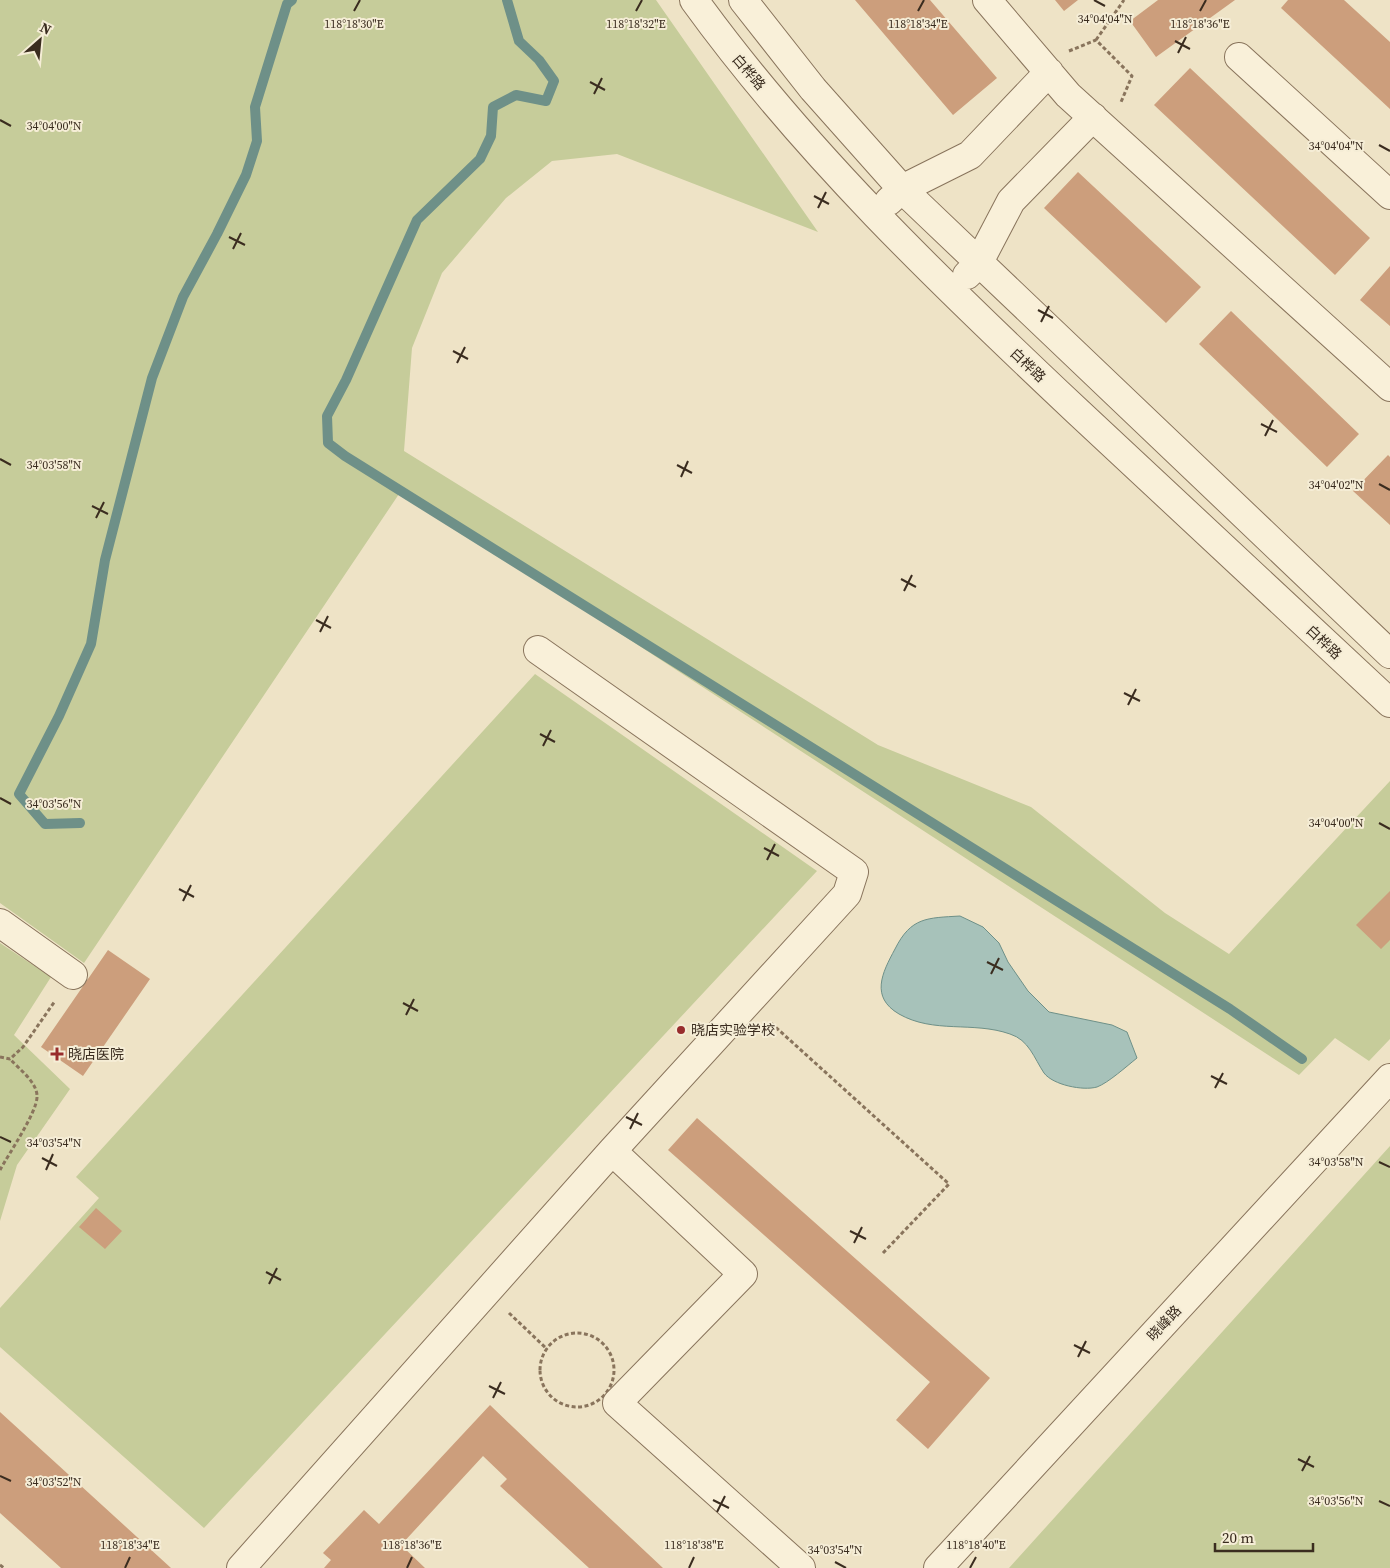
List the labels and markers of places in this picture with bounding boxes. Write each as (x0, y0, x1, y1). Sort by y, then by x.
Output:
place label: 晓店实验学校 (691, 1020, 775, 1040)
marker: 晓店实验学校 (675, 1024, 687, 1036)
place label: 晓店医院 (68, 1044, 124, 1064)
marker: 晓店医院 (50, 1047, 64, 1061)

